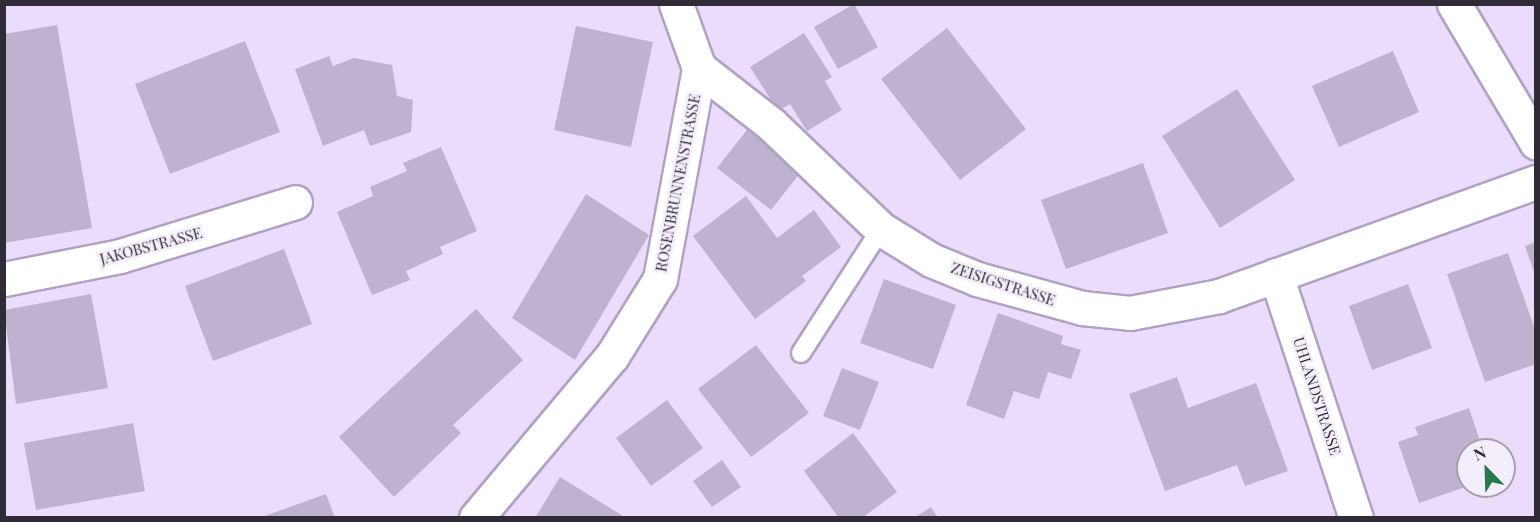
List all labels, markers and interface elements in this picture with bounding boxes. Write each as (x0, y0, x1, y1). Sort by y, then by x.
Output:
street label: ROSENBRUNNENSTRASSE (652, 93, 704, 273)
street label: JAKOBSTRASSE (98, 224, 204, 268)
street label: ZEISIGSTRASSE (949, 259, 1057, 309)
street label: UHLANDSTRASSE (1289, 335, 1345, 457)
north arrow (1456, 438, 1516, 498)
text: N (1470, 441, 1489, 465)

